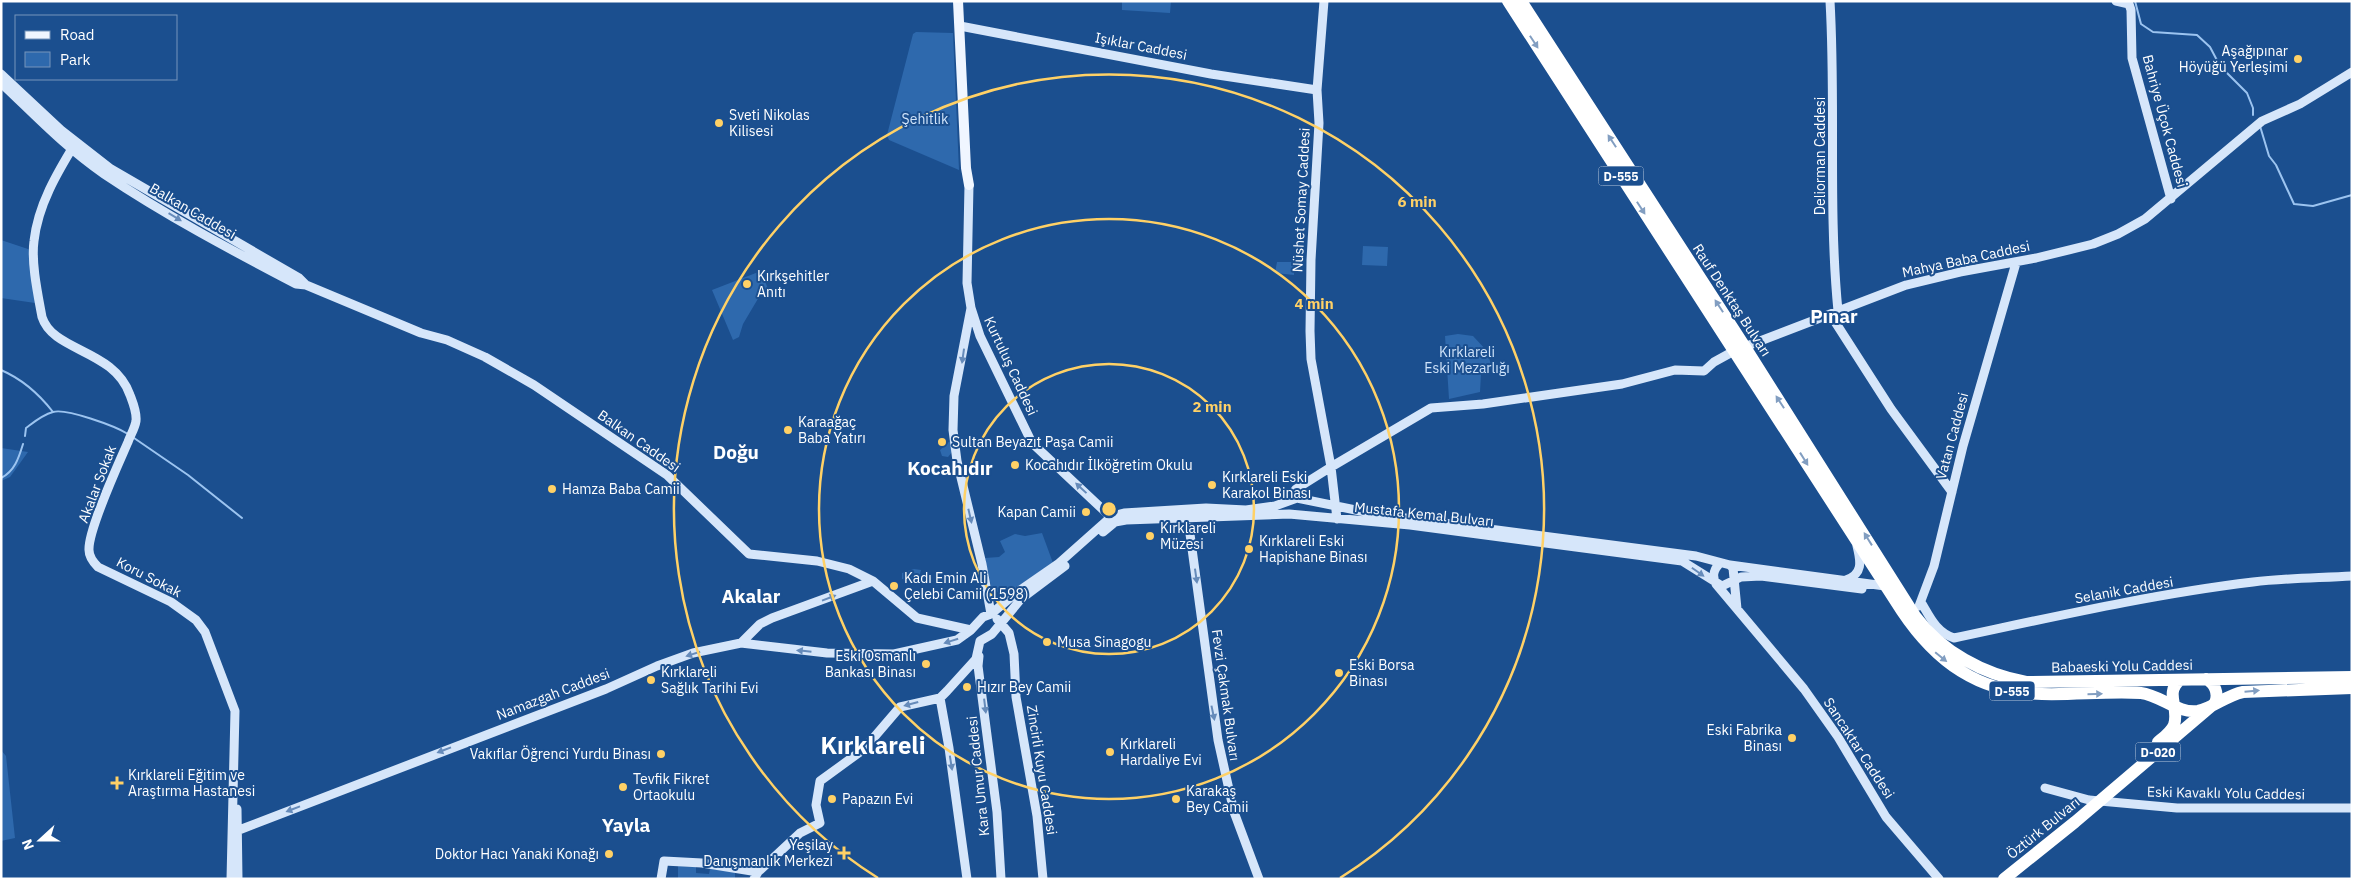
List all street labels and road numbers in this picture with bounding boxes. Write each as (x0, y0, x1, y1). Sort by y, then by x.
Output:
street label: Işıklar Caddesi (1093, 28, 1189, 64)
street label: Bahriye Üçok Caddesi (2139, 53, 2191, 189)
street label: Deliorman Caddesi (1811, 97, 1829, 215)
street label: Nüshet Somay Caddesi (1288, 127, 1314, 273)
road number: D-555 (1598, 167, 1644, 186)
street label: Balkan Caddesi (147, 179, 239, 243)
street label: Mahya Baba Caddesi (1900, 237, 2032, 281)
street label: Rauf Denktaş Bulvarı (1689, 240, 1775, 360)
street label: Kurtuluş Caddesi (980, 314, 1042, 418)
street label: Vatan Caddesi (1932, 390, 1972, 482)
street label: Balkan Caddesi (594, 406, 684, 476)
street label: Akalar Sokak (74, 442, 120, 525)
street label: Mustafa Kemal Bulvarı (1353, 498, 1495, 530)
street label: Koru Sokak (113, 553, 185, 601)
street label: Selanik Caddesi (2073, 572, 2175, 608)
street label: Fevzi Çakmak Bulvarı (1208, 628, 1244, 762)
street label: Babaeski Yolu Caddesi (2051, 656, 2193, 676)
street label: Namazgah Caddesi (494, 664, 612, 724)
road number: D-555 (1990, 681, 2034, 700)
street label: Sancaktar Caddesi (1820, 694, 1898, 802)
street label: Zincirli Kuyu Caddesi (1023, 704, 1061, 836)
street label: Kara Umur Caddesi (963, 715, 993, 837)
road number: D-020 (2136, 742, 2180, 762)
street label: Eski Kavaklı Yolu Caddesi (2147, 783, 2305, 803)
street label: Öztürk Bulvarı (2003, 793, 2083, 863)

